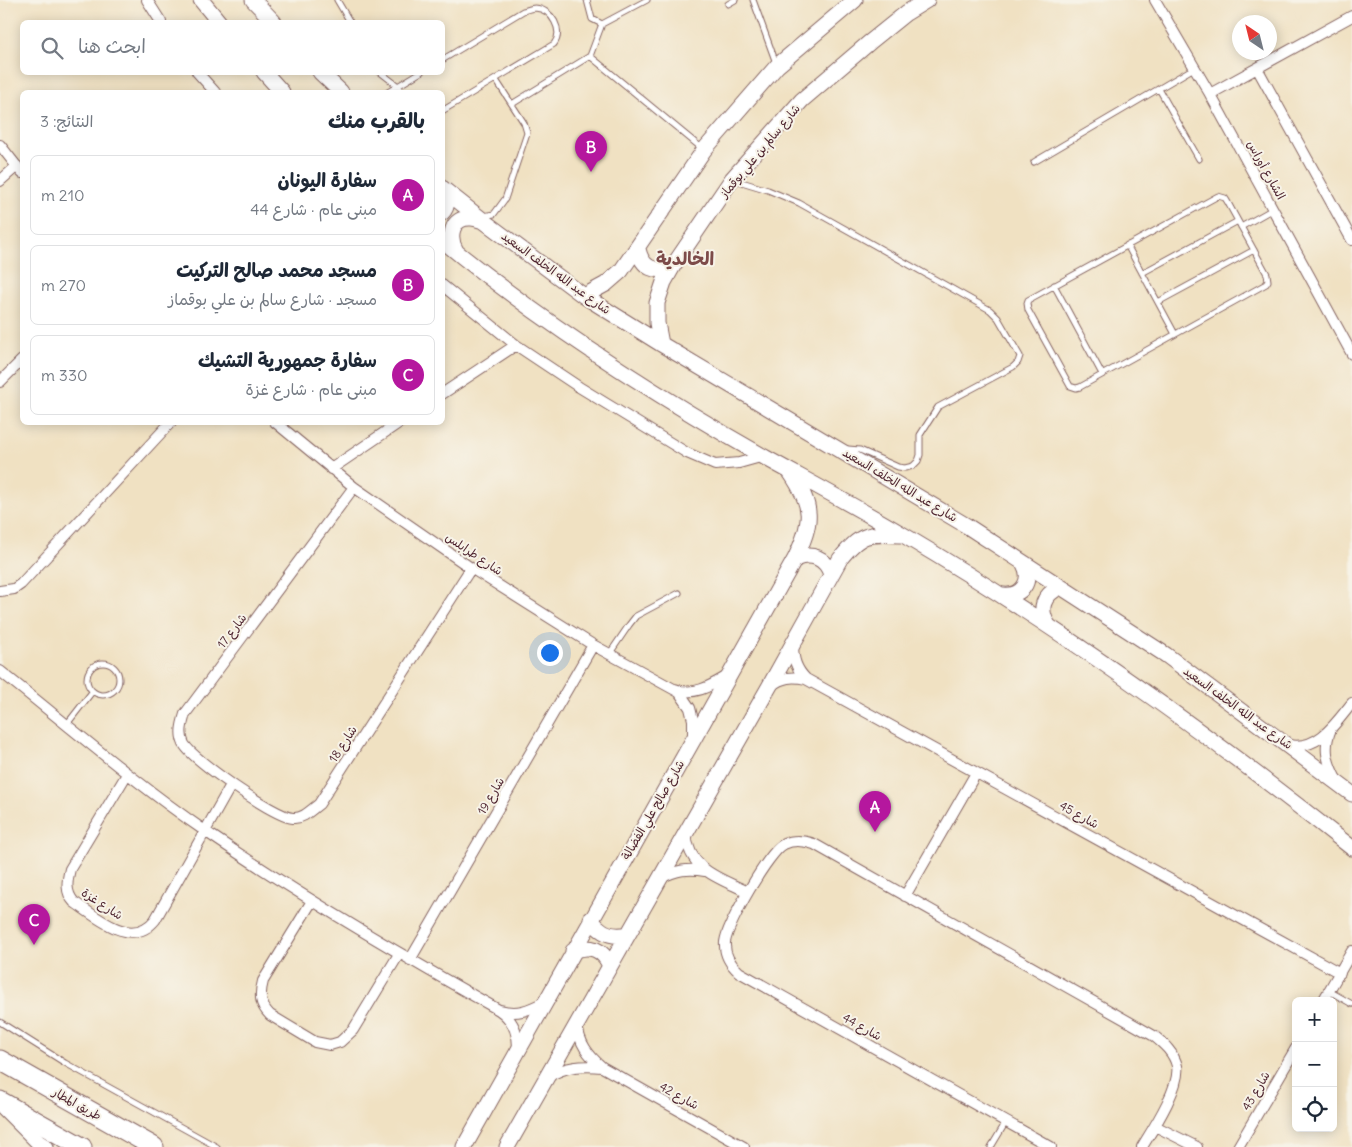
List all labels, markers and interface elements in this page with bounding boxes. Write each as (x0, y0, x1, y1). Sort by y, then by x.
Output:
north arrow (1232, 15, 1277, 60)
search box (20, 20, 445, 75)
icon: search (38, 34, 66, 62)
text: ابحث هنا (78, 34, 146, 58)
street label: شارع سالم بن علي بوقماز (716, 101, 806, 204)
text: بالقرب منك (328, 107, 425, 134)
text: النتائج: 3 (40, 111, 93, 131)
pin: B (575, 131, 607, 172)
street label: الشارع أوراس (1242, 138, 1289, 203)
text: سفارة اليونان (277, 168, 377, 192)
text: 210 m (41, 185, 85, 205)
text: A (403, 185, 413, 205)
text: مبنى عام · شارع 44 (250, 199, 377, 219)
street label: شارع عبد الله الخلف السعيد (498, 228, 614, 319)
district label: الخالدية (656, 247, 714, 270)
text: مسجد محمد صالح التركيت (176, 258, 377, 282)
text: 270 m (41, 275, 86, 295)
text: B (403, 275, 413, 295)
text: مسجد · شارع سالم بن علي بوقماز (168, 289, 377, 309)
text: سفارة جمهورية التشيك (198, 348, 377, 372)
text: 330 m (41, 365, 88, 385)
text: C (403, 365, 413, 385)
text: مبنى عام · شارع غزة (245, 379, 377, 399)
street label: شارع عبد الله الخلف السعيد (839, 444, 960, 526)
street label: شارع طرابلس (442, 529, 506, 580)
street label: شارع 17 (214, 610, 251, 652)
your location (537, 640, 563, 666)
street label: شارع عبد الله الخلف السعيد (1180, 663, 1296, 754)
street label: شارع 18 (325, 723, 362, 766)
street label: شارع صالح علي الفضالة (618, 757, 691, 864)
street label: شارع 19 (474, 774, 509, 818)
pin: A (859, 791, 891, 832)
street label: شارع 45 (1056, 798, 1102, 833)
street label: شارع غزة (78, 885, 126, 924)
pin: C (18, 904, 50, 945)
map controls (1292, 997, 1337, 1132)
button: + (1292, 997, 1337, 1042)
street label: شارع 44 (839, 1010, 885, 1045)
button: − (1292, 1042, 1337, 1087)
street label: شارع 43 (1238, 1069, 1274, 1114)
street label: شارع 42 (656, 1079, 701, 1114)
street label: طريق المطار (49, 1084, 104, 1123)
button: locate (1292, 1087, 1337, 1132)

